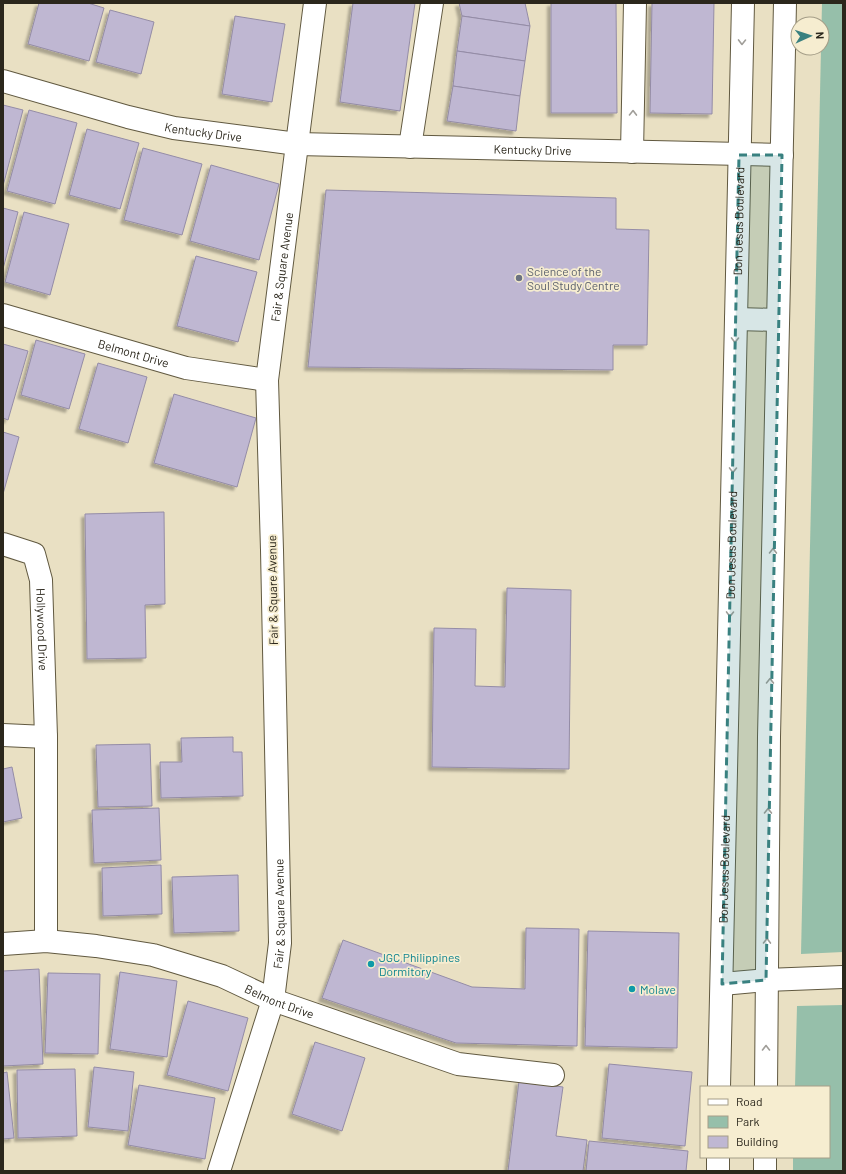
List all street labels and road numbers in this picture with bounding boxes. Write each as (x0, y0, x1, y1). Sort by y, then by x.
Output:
street label: Kentucky Drive (163, 119, 243, 144)
street label: Kentucky Drive (493, 141, 572, 157)
street label: Don Jesus Boulevard (730, 167, 746, 276)
street label: Fair & Square Avenue (268, 211, 295, 322)
street label: Belmont Drive (97, 336, 171, 370)
street label: Don Jesus Boulevard (723, 491, 739, 600)
street label: Fair & Square Avenue (264, 535, 280, 645)
street label: Hollywood Drive (34, 588, 51, 671)
street label: Don Jesus Boulevard (716, 815, 732, 923)
street label: Fair & Square Avenue (270, 859, 287, 970)
street label: Belmont Drive (243, 981, 316, 1021)

